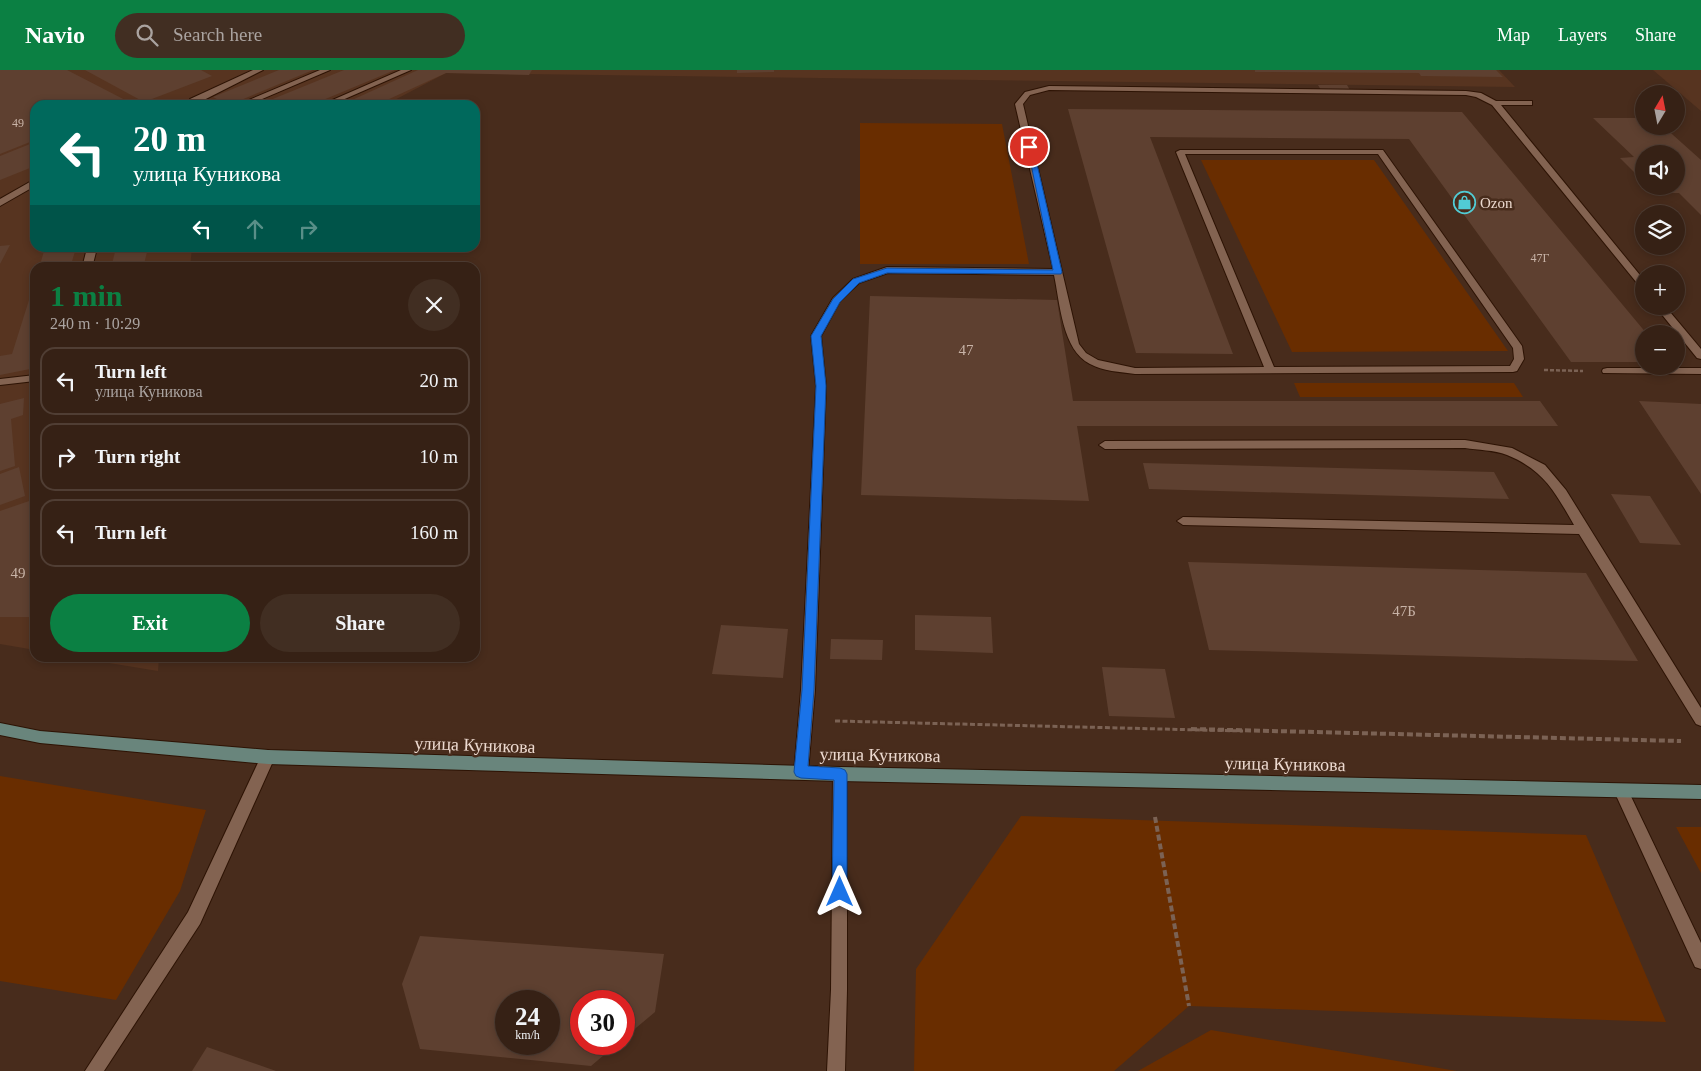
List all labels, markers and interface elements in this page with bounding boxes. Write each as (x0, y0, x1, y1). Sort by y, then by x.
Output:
search box (115, 13, 465, 58)
icon: search (133, 21, 161, 49)
text: Navio (25, 22, 85, 48)
text: Search here (173, 24, 262, 45)
text: Map (1497, 25, 1530, 45)
text: Layers (1558, 25, 1607, 45)
text: Share (1635, 25, 1676, 45)
north arrow (1635, 85, 1685, 135)
map controls (1635, 85, 1685, 375)
house number: 49 (12, 116, 24, 130)
icon: left (50, 120, 115, 185)
text: 20 m (133, 120, 206, 159)
pin (1008, 126, 1050, 168)
icon: arrive (1015, 133, 1043, 161)
button: sound (1635, 145, 1685, 195)
text: улица Куникова (133, 161, 281, 186)
shop icon: Ozon (1452, 191, 1476, 215)
place label: Ozon (1480, 195, 1513, 211)
button: layers (1635, 205, 1685, 255)
icon: left (188, 215, 216, 243)
icon: ahead (241, 215, 269, 243)
icon: right (294, 215, 322, 243)
house number: 47Г (1531, 251, 1550, 265)
button: + (1635, 265, 1685, 315)
text: 1 min (50, 279, 123, 312)
button: close (408, 279, 460, 331)
text: 240 m · 10:29 (50, 315, 140, 332)
button: − (1635, 325, 1685, 375)
house number: 47 (959, 342, 974, 358)
text: Turn left (95, 361, 167, 382)
icon: left (52, 367, 80, 395)
text: 20 m (419, 370, 458, 391)
text: улица Куникова (95, 383, 203, 400)
icon: right (52, 443, 80, 471)
text: Turn right (95, 446, 180, 467)
text: 10 m (419, 446, 458, 467)
icon: left (52, 519, 80, 547)
text: Turn left (95, 522, 167, 543)
text: 160 m (410, 522, 458, 543)
house number: 49 (11, 565, 26, 581)
button: Exit (50, 594, 250, 652)
button: Share (260, 594, 460, 652)
house number: 47Б (1392, 603, 1416, 619)
street label: улица Куникова (414, 733, 536, 757)
street label: улица Куникова (819, 744, 941, 766)
street label: улица Куникова (1224, 753, 1346, 775)
position arrow (813, 865, 865, 917)
speed limit sign: 30 (570, 990, 635, 1055)
text: 24 (515, 1003, 540, 1030)
text: km/h (515, 1028, 540, 1042)

